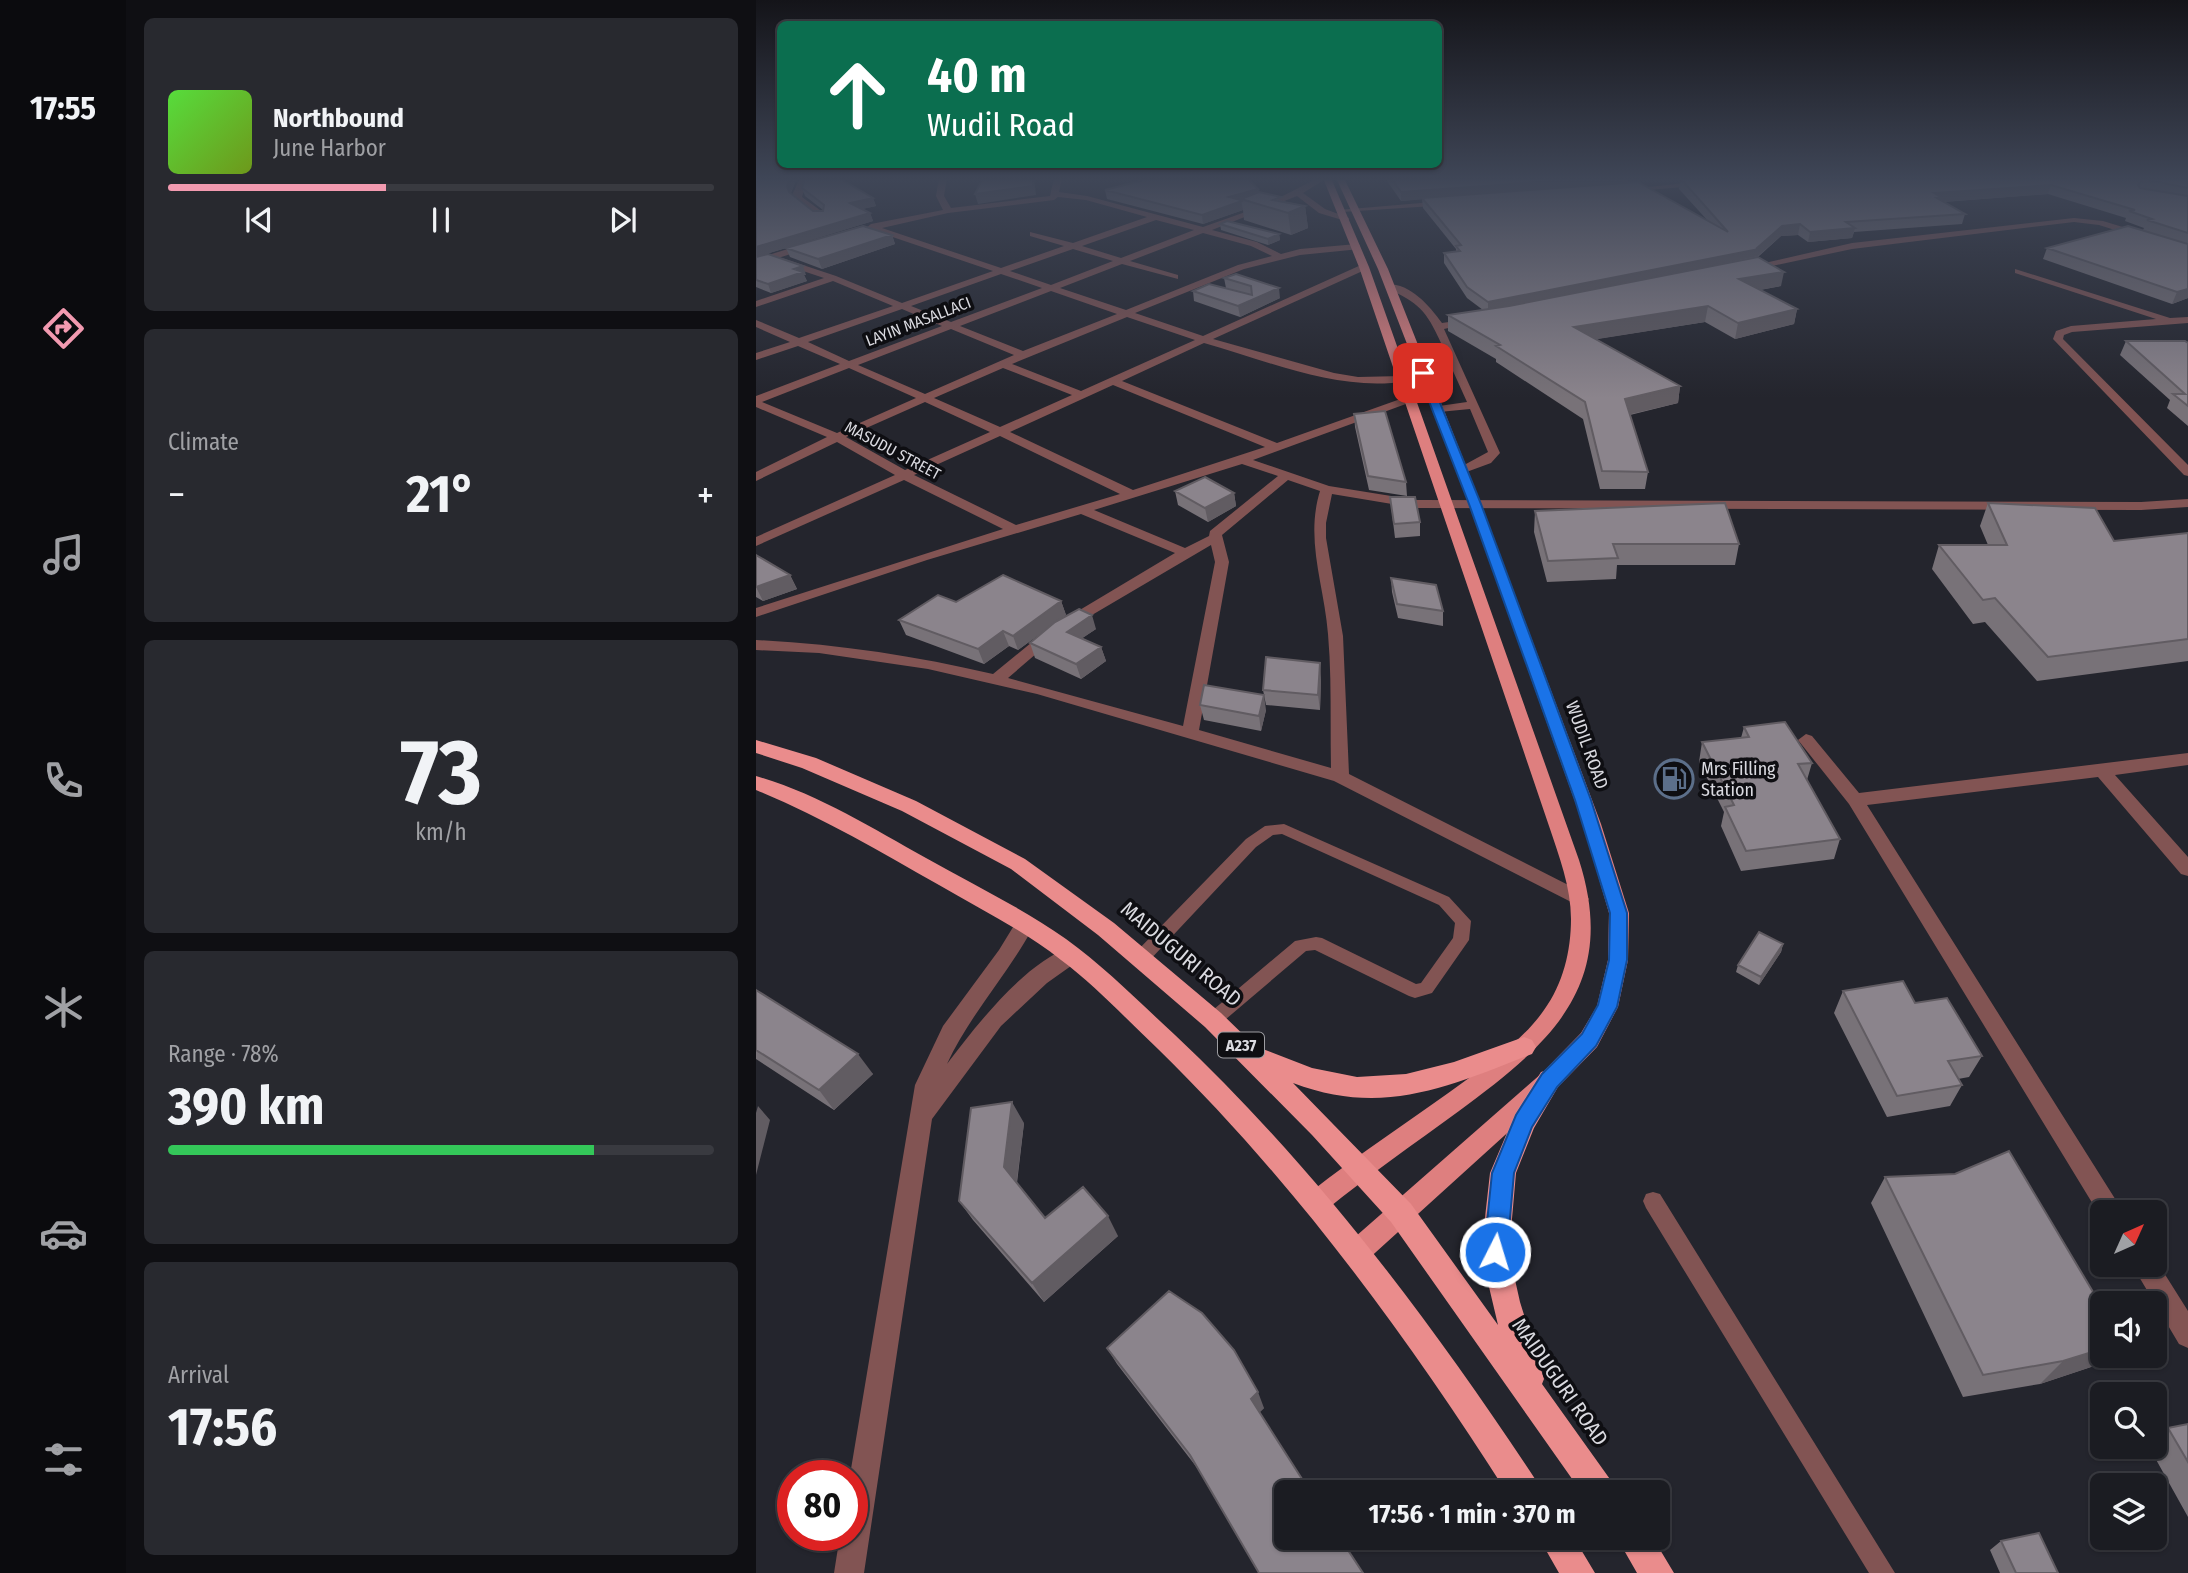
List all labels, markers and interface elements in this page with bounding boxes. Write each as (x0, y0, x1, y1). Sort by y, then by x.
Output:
text: 40 m (927, 46, 1027, 105)
icon: ahead (812, 49, 903, 140)
text: 17:55 (30, 89, 96, 127)
text: Northbound (273, 103, 404, 134)
text: Wudil Road (927, 106, 1075, 144)
text: June Harbor (273, 134, 386, 162)
icon: previous (240, 201, 278, 239)
icon: pause (422, 201, 460, 239)
icon: next (604, 201, 642, 239)
street label: LAYIN MASALLACI (863, 293, 973, 350)
icon: directions (39, 304, 88, 353)
pin (1393, 343, 1453, 403)
icon: arrive (1404, 354, 1442, 392)
street label: MASUDU STREET (842, 417, 944, 484)
text: Climate (168, 428, 239, 456)
text: 21° (406, 463, 476, 526)
text: − (168, 472, 185, 518)
text: + (697, 472, 714, 518)
icon: music (39, 530, 88, 579)
street label: WUDIL ROAD (1561, 698, 1613, 792)
text: 73 (400, 718, 482, 827)
icon: phone (39, 756, 88, 805)
fuel station icon: Mrs Filling Station (1653, 758, 1695, 800)
place label: Mrs Filling Station (1701, 758, 1776, 801)
text: km/h (415, 818, 467, 846)
street label: MAIDUGURI ROAD (1115, 896, 1247, 1012)
icon: climate (39, 983, 88, 1032)
road number: A237 (1218, 1032, 1264, 1058)
text: Range · 78% (168, 1040, 279, 1068)
text: 390 km (168, 1075, 324, 1138)
north arrow (2090, 1200, 2166, 1278)
map controls (2090, 1200, 2167, 1550)
icon: car (39, 1209, 88, 1258)
position arrow (1458, 1215, 1532, 1289)
button: sound (2090, 1291, 2167, 1368)
street label: MAIDUGURI ROAD (1506, 1313, 1614, 1451)
text: Arrival (168, 1361, 229, 1389)
button: search (2090, 1382, 2167, 1459)
text: 17:56 (168, 1396, 277, 1459)
icon: filters (39, 1435, 88, 1484)
speed limit sign: 80 (777, 1460, 868, 1551)
button: layers (2090, 1473, 2167, 1550)
text: 17:56 · 1 min · 370 m (1368, 1499, 1576, 1530)

